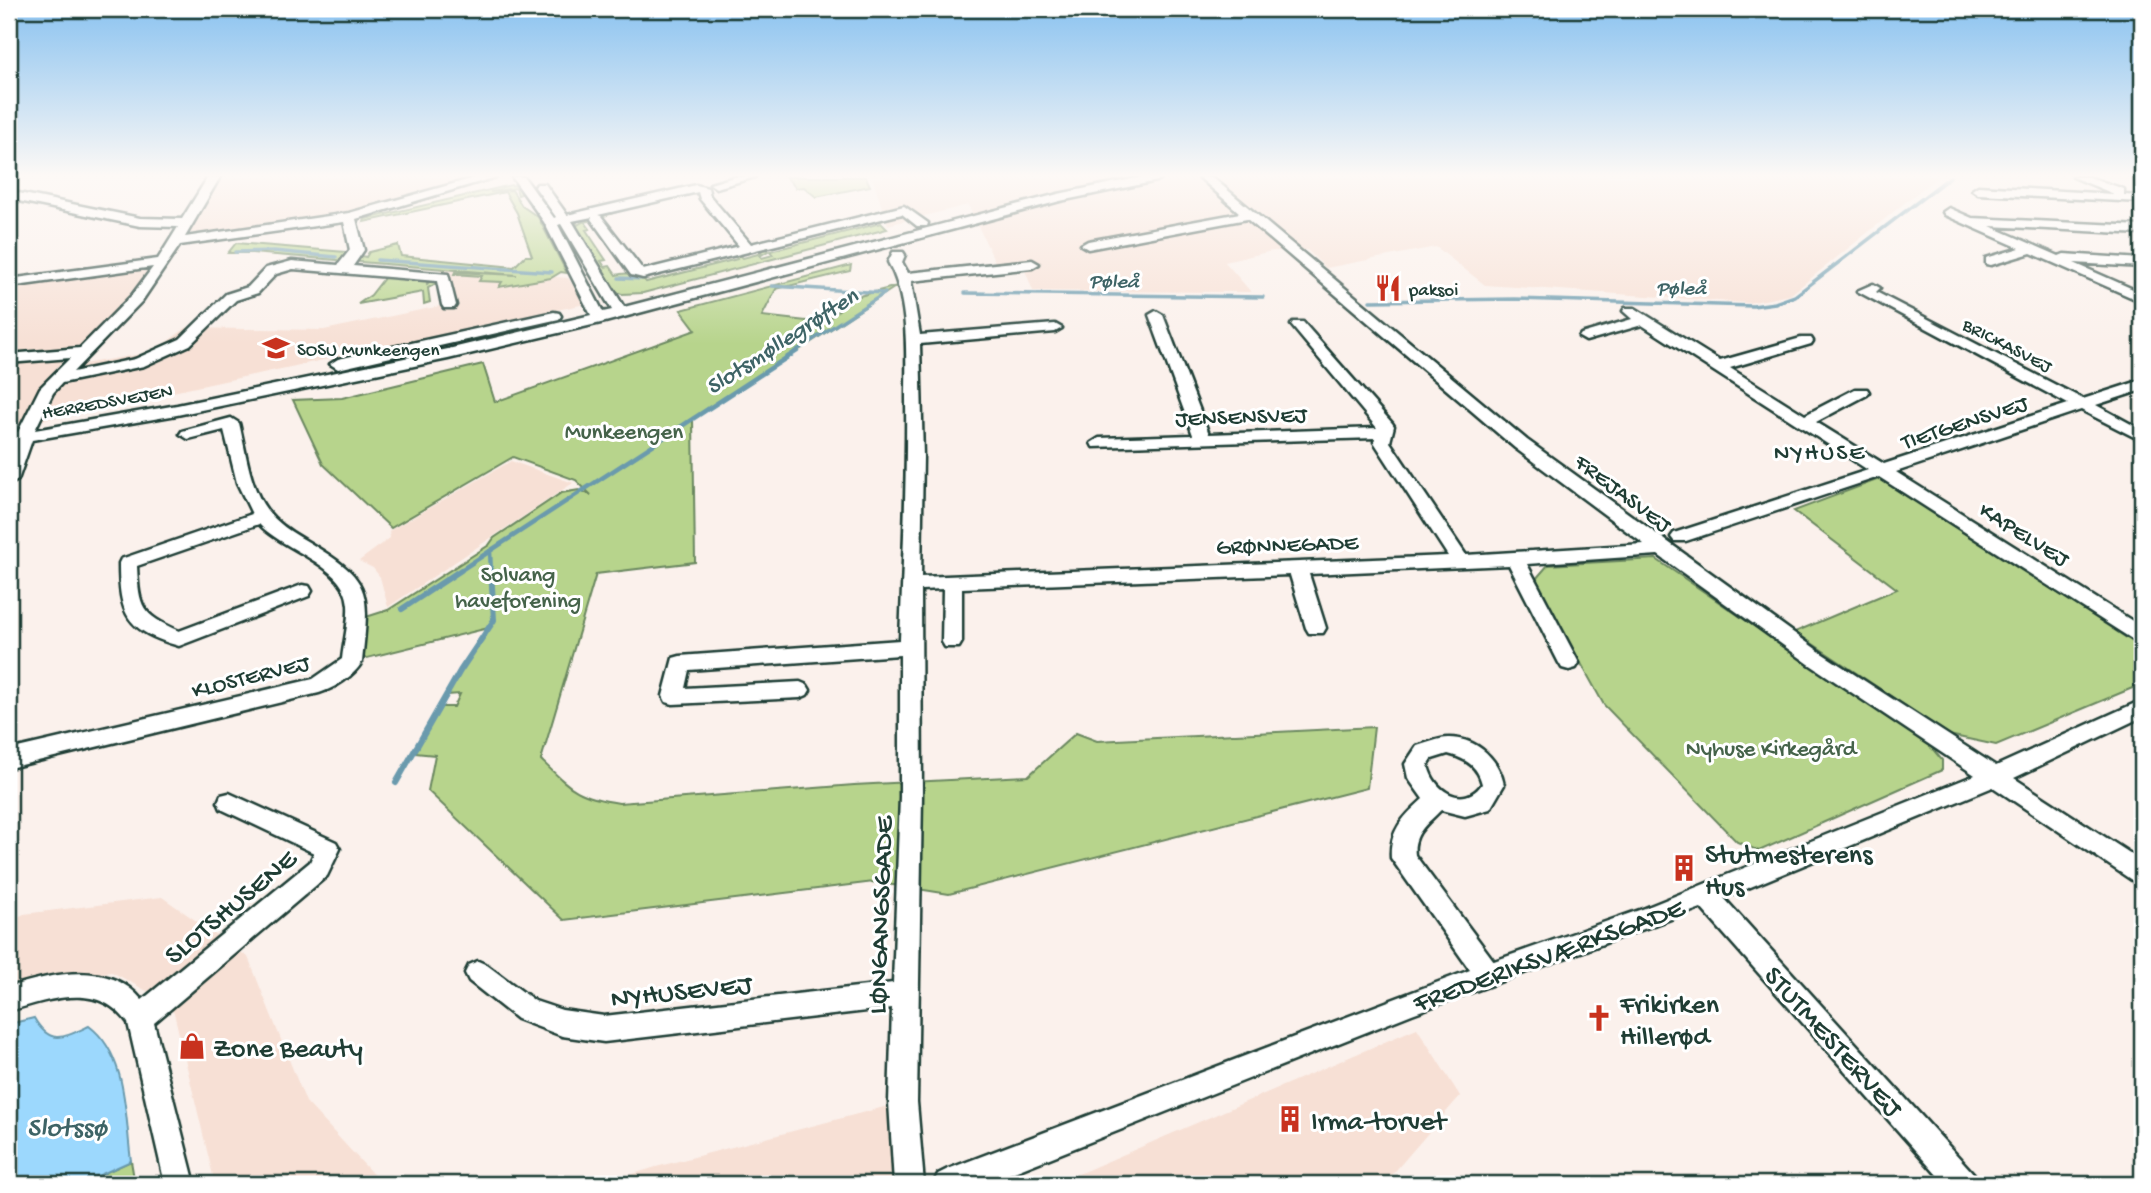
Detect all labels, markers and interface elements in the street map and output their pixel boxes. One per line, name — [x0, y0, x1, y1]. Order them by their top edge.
water label: Pøleå — [1089, 271, 1140, 296]
restaurant icon: paksoi — [1373, 273, 1403, 303]
water label: Pøleå — [1656, 278, 1707, 303]
place label: paksoi — [1408, 280, 1458, 303]
water label: Slotsmøllegrøften — [701, 283, 865, 403]
street label: BRICKASVEJ — [1957, 314, 2056, 380]
school or university icon: SOSU Munkeengen — [261, 333, 291, 363]
place label: SOSU Munkeengen — [297, 340, 439, 363]
street label: HERREDSVEJEN — [40, 381, 175, 426]
street label: TIETGENSVEJ — [1897, 391, 2033, 458]
street label: JENSENSVEJ — [1175, 403, 1309, 434]
park label: Munkeengen — [565, 420, 683, 447]
district label: NYHUSE — [1774, 440, 1866, 469]
street label: FREJASVEJ — [1567, 449, 1677, 541]
street label: KAPELVEJ — [1973, 498, 2075, 575]
street label: GRØNNEGADE — [1216, 530, 1360, 562]
park label: Solvang haveforening — [455, 563, 581, 616]
street label: KLOSTERVEJ — [189, 650, 314, 706]
park label: Nyhuse Kirkegård — [1686, 737, 1858, 764]
street label: LØNGANGSGADE — [863, 814, 903, 1015]
place label: Stutmesterens Hus — [1705, 840, 1873, 905]
street label: SLOTSHUSENE — [159, 843, 306, 973]
building icon: Stutmesterens Hus — [1669, 853, 1699, 883]
street label: FREDERIKSVÆRKSGADE — [1409, 892, 1691, 1022]
street label: STUTMESTERVEJ — [1755, 961, 1909, 1126]
street label: NYHUSEVEJ — [609, 970, 755, 1017]
place label: Frikirken Hillerød — [1619, 990, 1720, 1055]
church icon: Frikirken Hillerød — [1584, 1003, 1614, 1033]
shop icon: Zone Beauty — [177, 1031, 207, 1061]
place label: Zone Beauty — [213, 1034, 363, 1067]
building icon: Irma-torvet — [1275, 1104, 1305, 1134]
place label: Irma-torvet — [1311, 1107, 1449, 1140]
water label: Slotssø — [27, 1113, 109, 1146]

